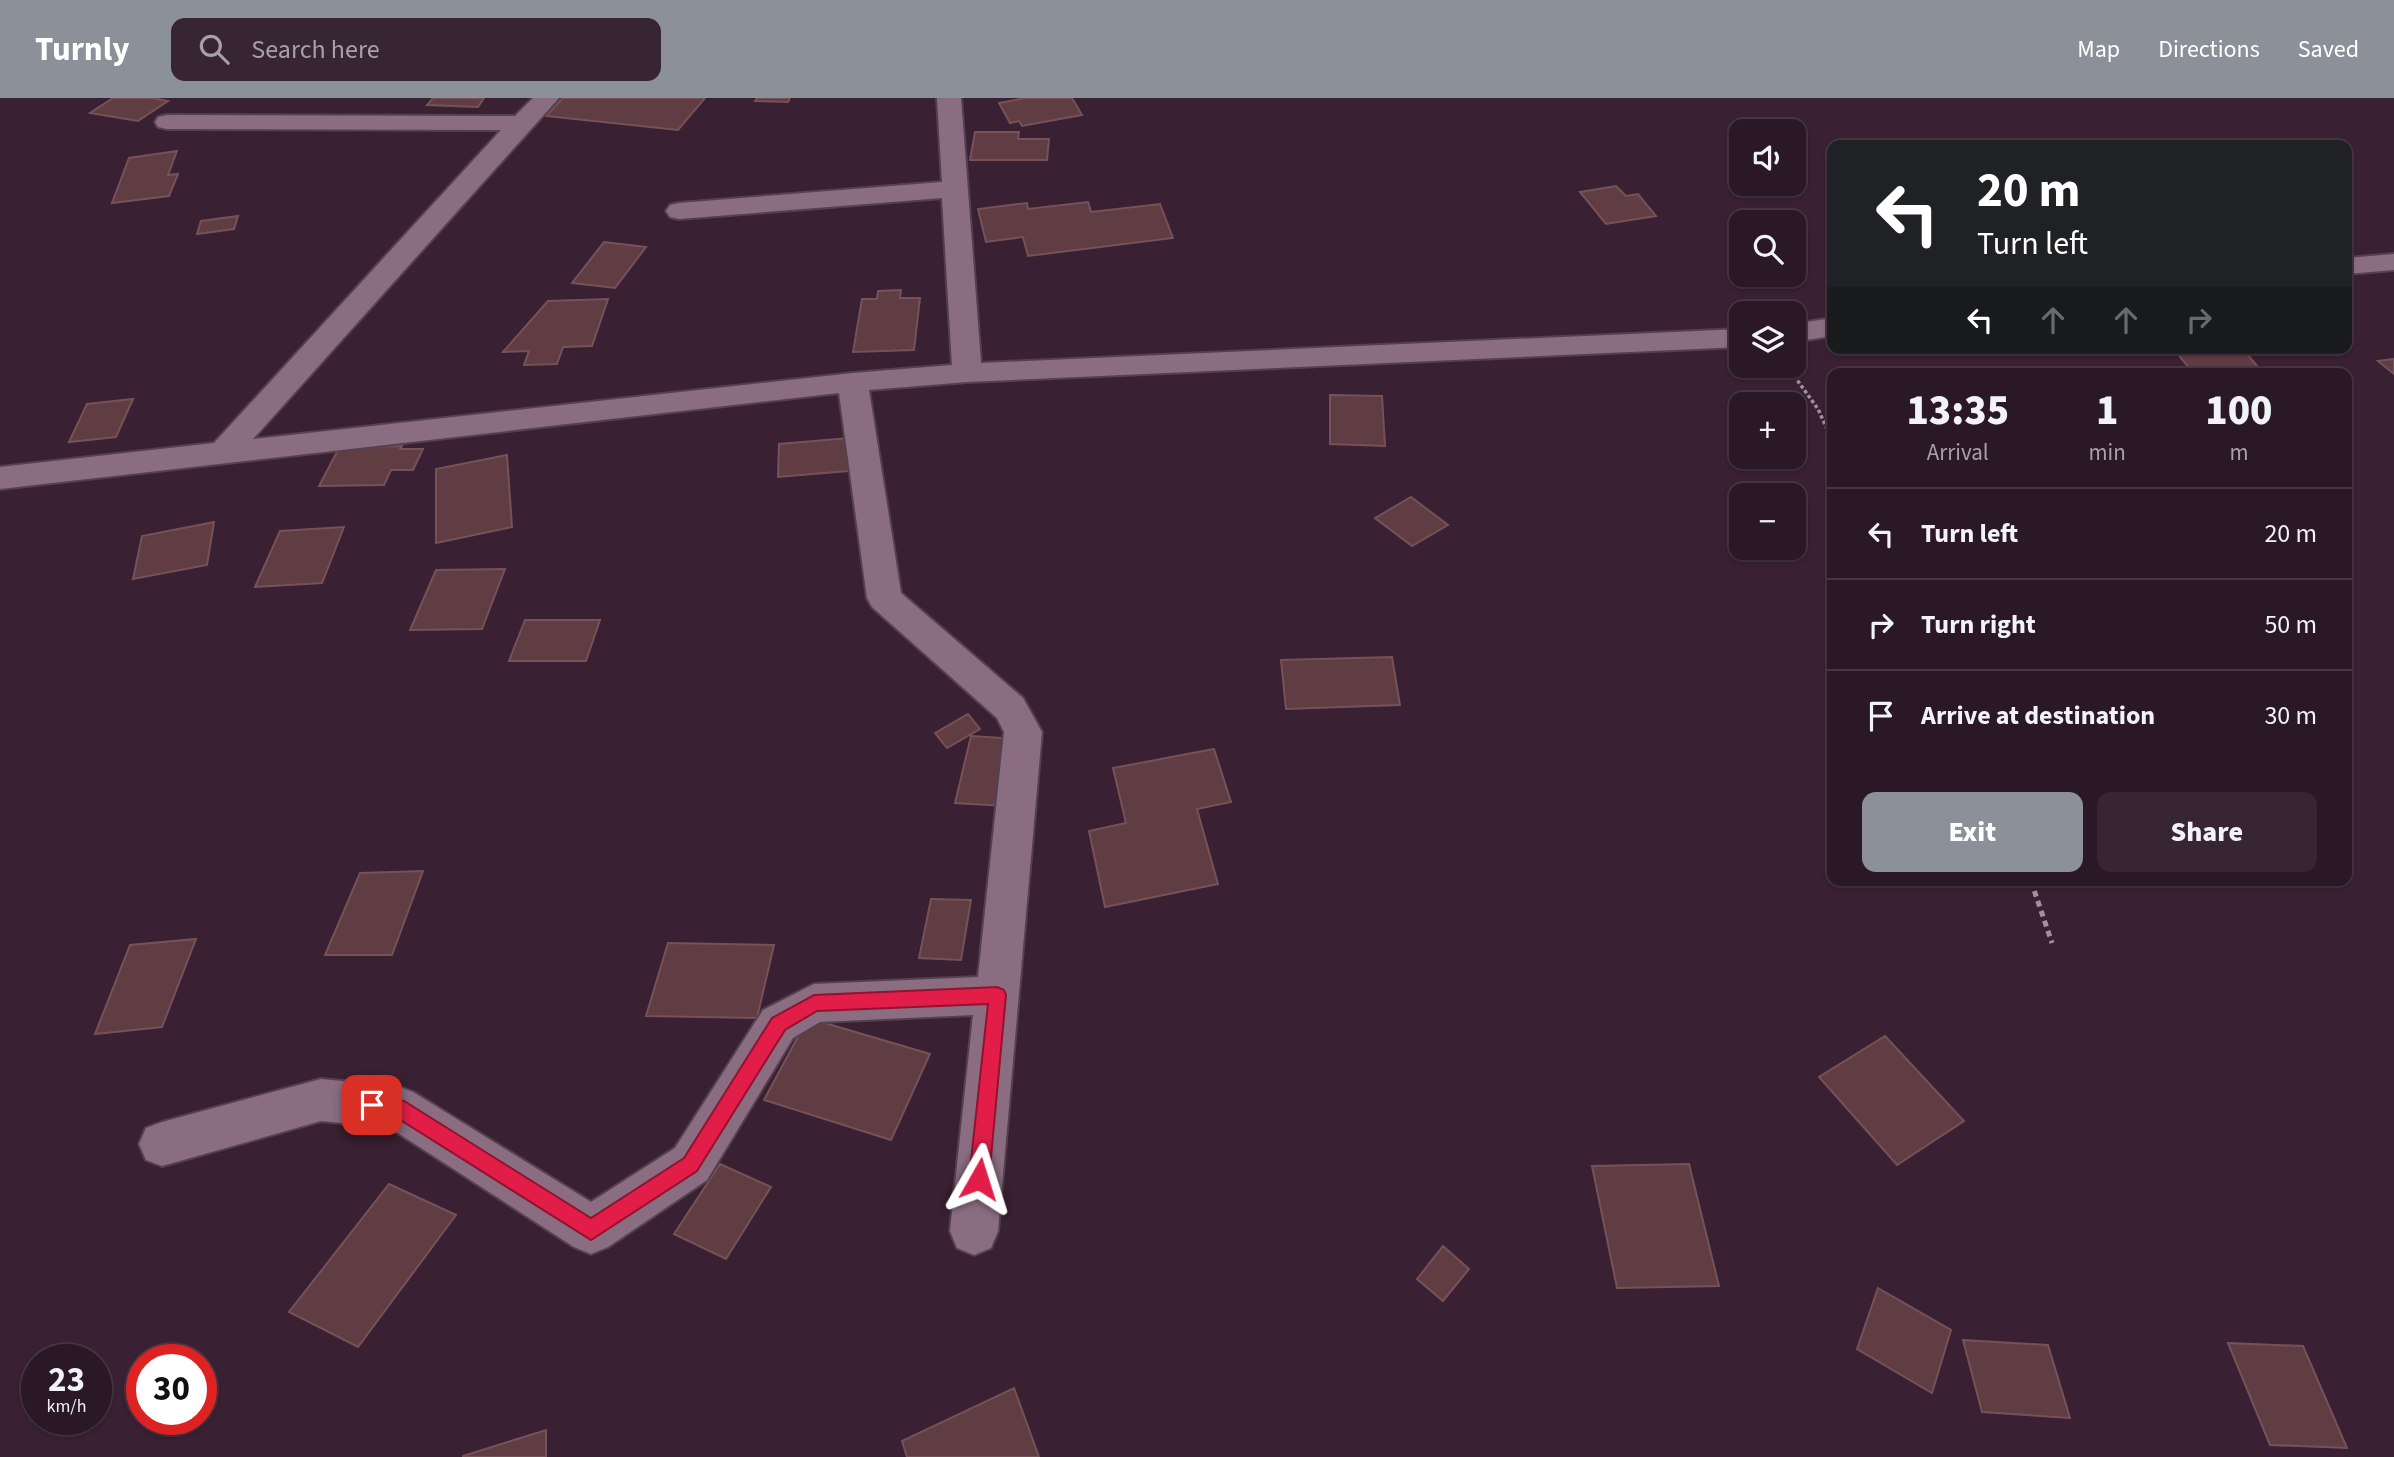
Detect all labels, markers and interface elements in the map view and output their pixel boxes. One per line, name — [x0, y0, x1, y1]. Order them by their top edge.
search box — [171, 18, 661, 81]
text: Turnly — [35, 26, 129, 73]
icon: search — [195, 30, 233, 68]
text: Search here — [251, 31, 380, 68]
text: Map — [2077, 32, 2120, 67]
text: Directions — [2158, 32, 2260, 67]
text: Saved — [2298, 32, 2359, 67]
map controls — [1729, 119, 1806, 560]
button: sound — [1729, 119, 1806, 196]
text: 20 m — [1977, 156, 2081, 226]
icon: left — [1862, 168, 1953, 259]
button: search — [1729, 210, 1806, 287]
text: Turn left — [1977, 221, 2088, 267]
button: layers — [1729, 301, 1806, 378]
icon: left — [1961, 301, 1999, 339]
icon: ahead — [2034, 301, 2072, 339]
icon: ahead — [2107, 301, 2145, 339]
icon: right — [2180, 301, 2218, 339]
text: 13:35 — [1906, 381, 2009, 441]
text: 1 — [2096, 381, 2118, 441]
text: 100 — [2205, 381, 2273, 441]
button: + — [1729, 392, 1806, 469]
text: Arrival — [1927, 436, 1989, 469]
text: min — [2089, 436, 2126, 469]
text: m — [2229, 436, 2248, 469]
button: − — [1729, 483, 1806, 560]
icon: left — [1862, 515, 1900, 553]
text: Turn left — [1921, 515, 2018, 552]
text: 20 m — [2264, 515, 2317, 552]
icon: right — [1862, 606, 1900, 644]
text: Turn right — [1921, 606, 2036, 643]
text: 50 m — [2264, 606, 2317, 643]
icon: arrive — [1862, 697, 1900, 735]
text: Arrive at destination — [1921, 697, 2155, 734]
text: 30 m — [2264, 697, 2317, 734]
button: Exit — [1862, 792, 2083, 872]
button: Share — [2097, 792, 2317, 872]
pin — [342, 1075, 402, 1135]
icon: arrive — [353, 1086, 391, 1124]
position arrow — [942, 1142, 1016, 1216]
speed limit sign: 30 — [126, 1344, 217, 1435]
text: 23 — [48, 1355, 85, 1405]
text: km/h — [47, 1394, 86, 1419]

